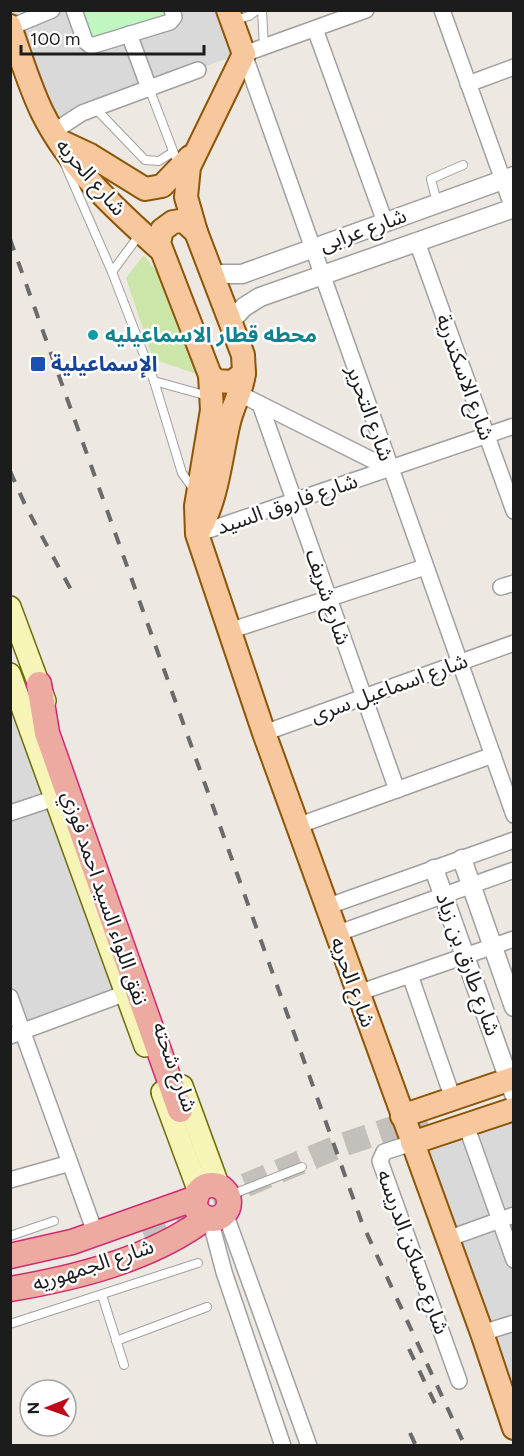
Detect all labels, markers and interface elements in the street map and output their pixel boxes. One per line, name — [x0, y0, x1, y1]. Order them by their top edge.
scale bar — [21, 18, 204, 56]
text: 100 m — [30, 28, 80, 50]
street label: شارع الحريه — [49, 133, 132, 222]
street label: شارع عرابى — [316, 202, 411, 260]
street label: شارع الاسكندرية — [428, 310, 500, 444]
place label: محطه قطار الاسماعيليه — [105, 322, 317, 347]
marker: محطه قطار الاسماعيليه — [86, 328, 100, 342]
place label: الإسماعيلية — [51, 351, 158, 378]
marker: الإسماعيلية — [29, 355, 47, 373]
street label: شارع التحرير — [338, 361, 399, 465]
street label: شارع فاروق السيد — [213, 468, 362, 542]
street label: شارع شريف — [298, 546, 357, 649]
street label: شارع اسماعيل سرى — [307, 647, 472, 730]
street label: نفق اللواء السيد احمد فوزي — [53, 787, 154, 1010]
street label: شارع طارق بن زياد — [428, 889, 506, 1040]
street label: شارع الحريه — [323, 933, 381, 1031]
street label: شارع شحته — [145, 1018, 203, 1116]
street label: شارع مساكن الدريسه — [369, 1166, 455, 1339]
street label: شارع الجمهوريه — [29, 1233, 158, 1299]
north arrow — [18, 1378, 78, 1438]
text: N — [24, 1402, 43, 1415]

